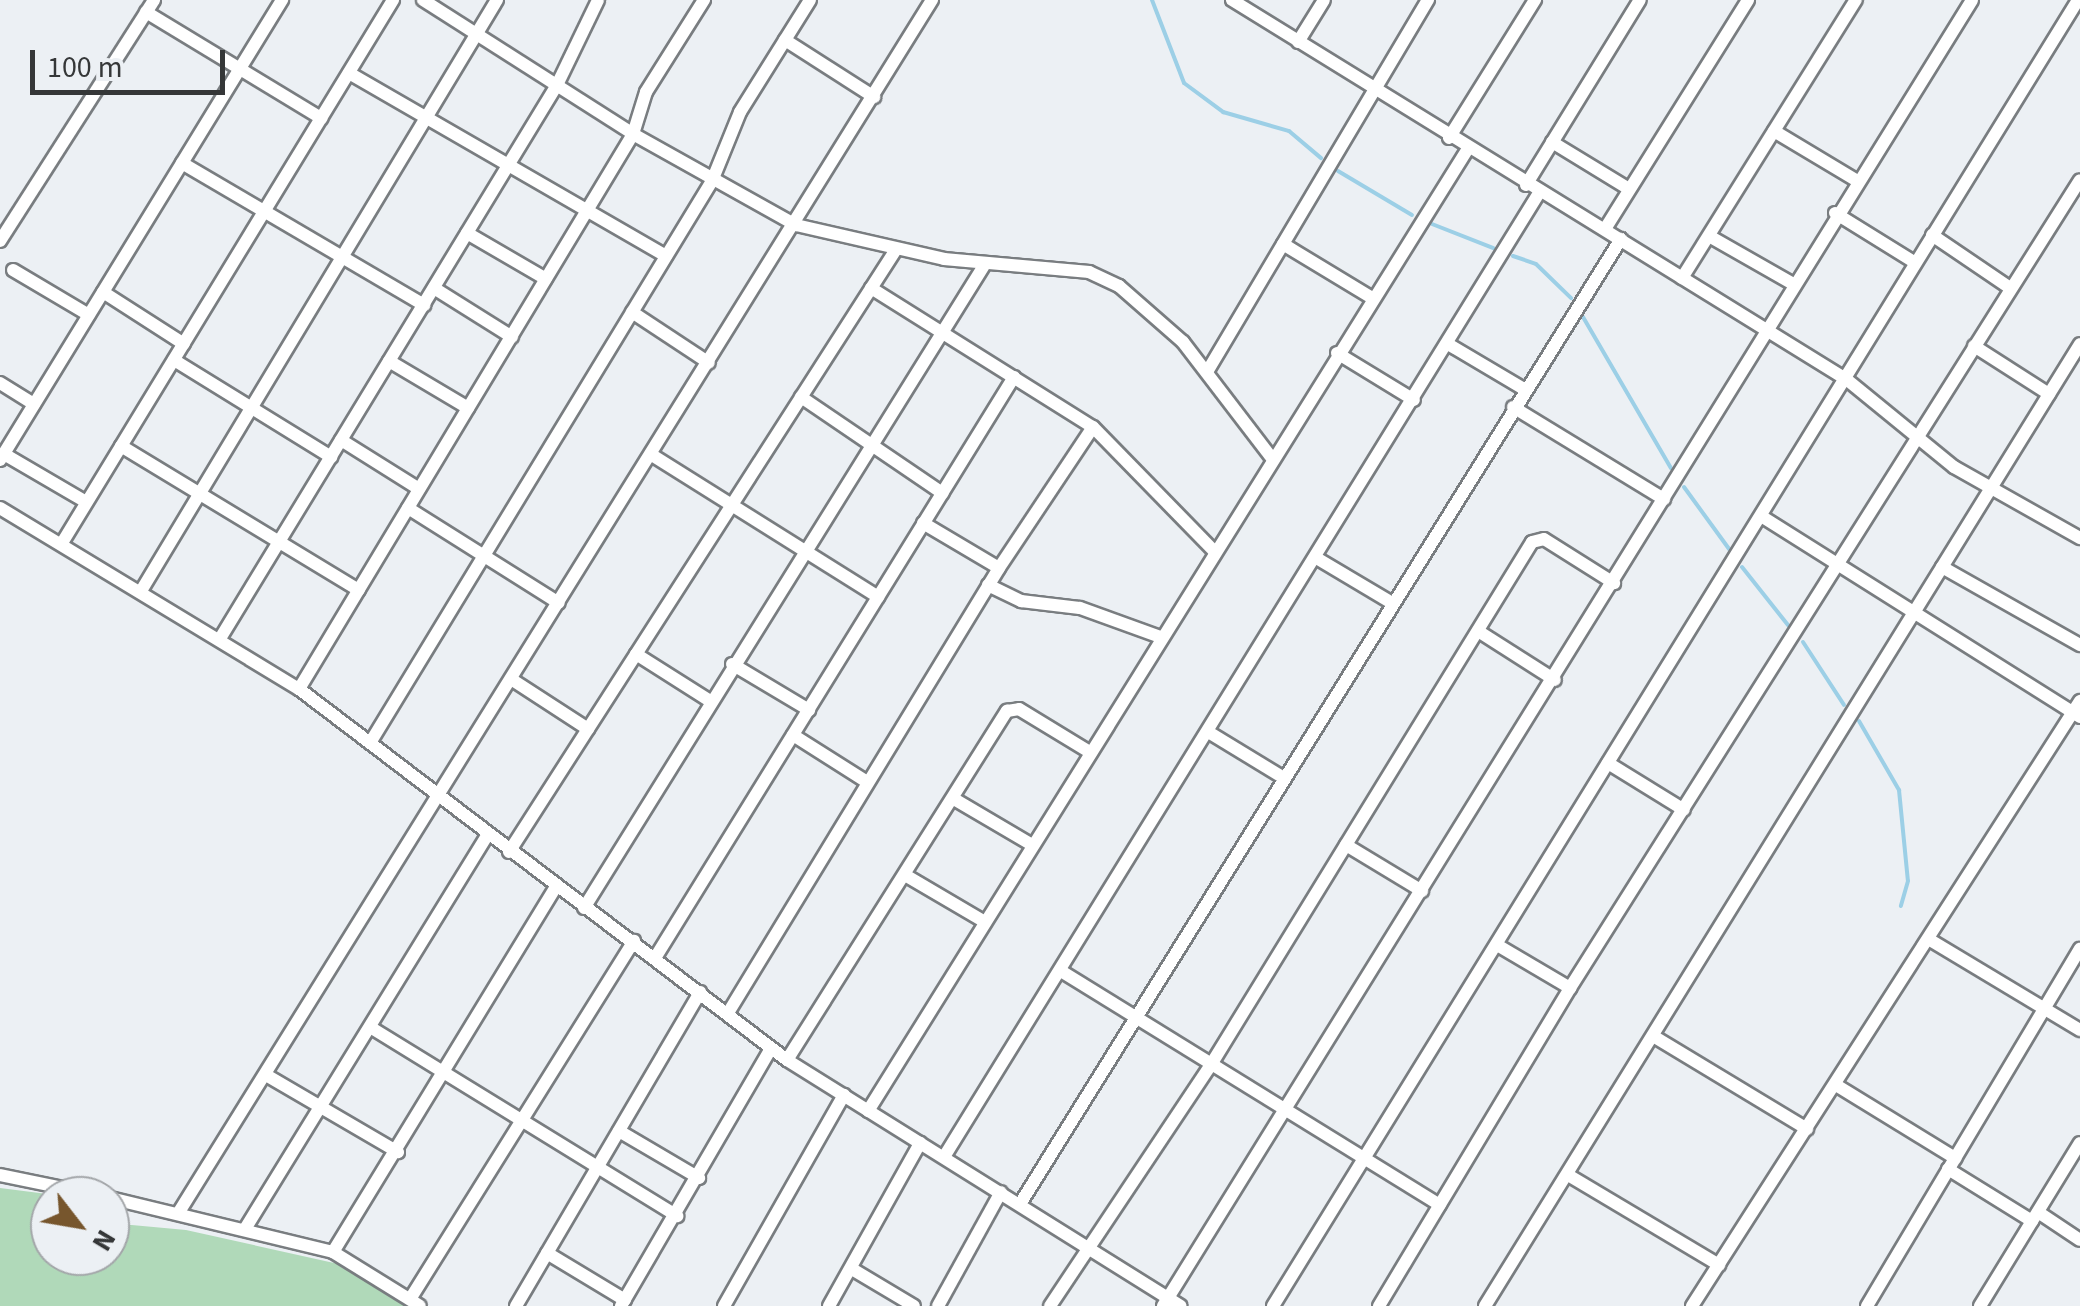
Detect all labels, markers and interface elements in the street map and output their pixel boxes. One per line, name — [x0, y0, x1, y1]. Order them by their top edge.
scale bar — [35, 30, 230, 92]
text: 100 m — [47, 46, 123, 89]
north arrow — [30, 1176, 130, 1276]
text: N — [82, 1222, 126, 1259]

